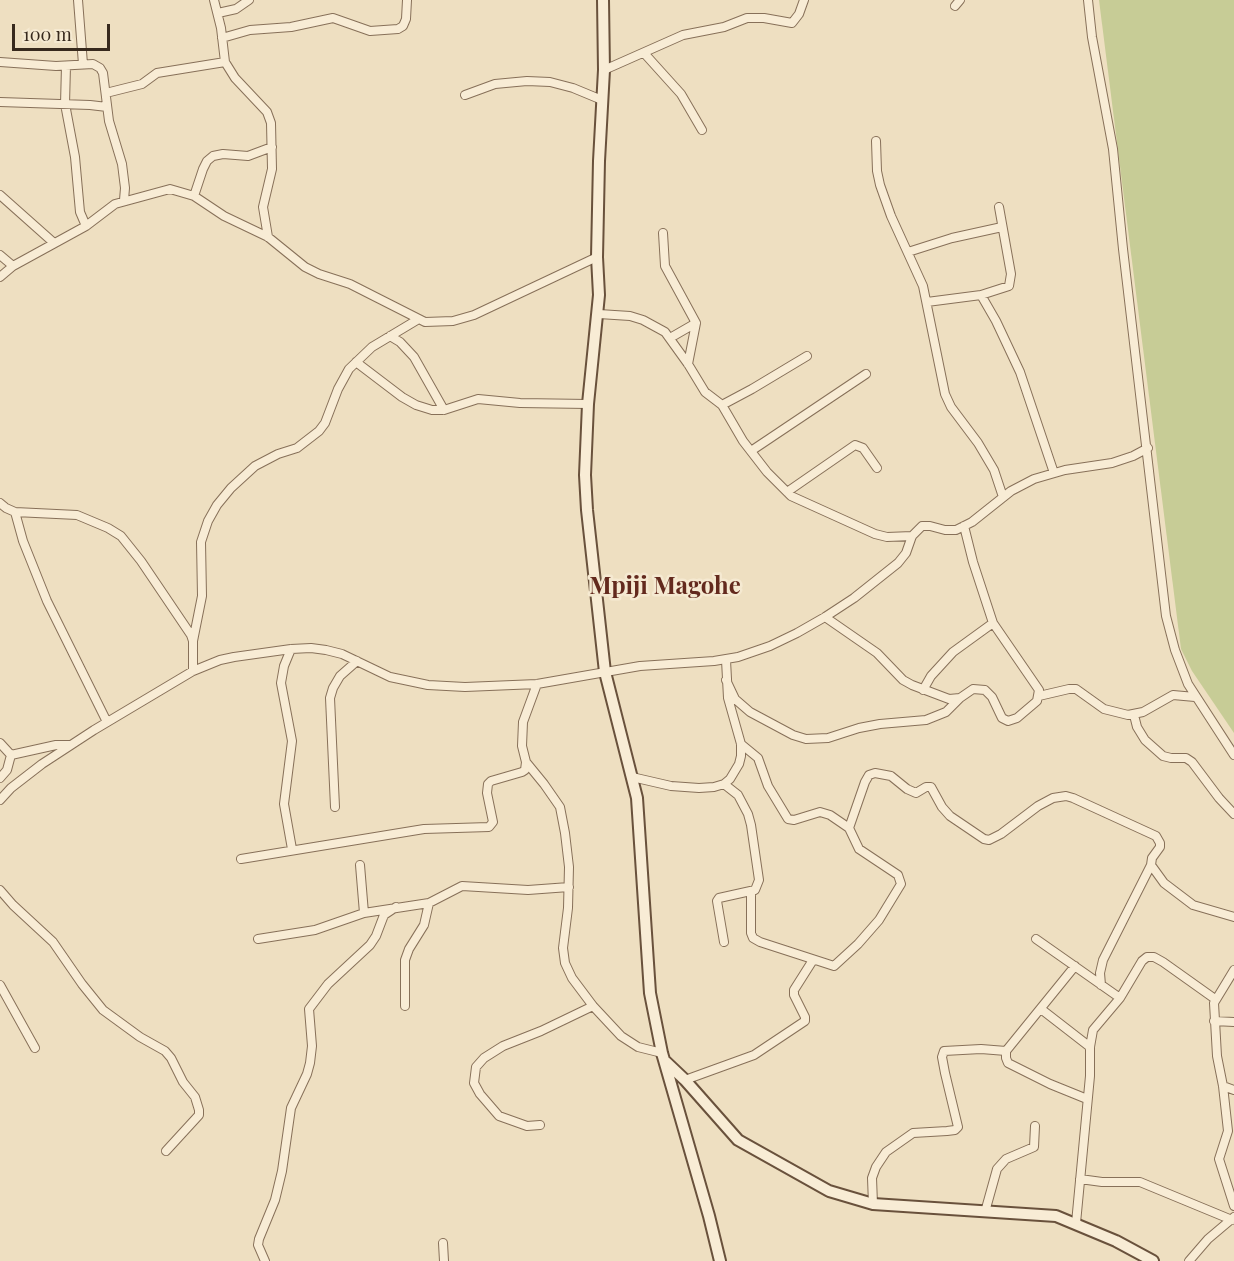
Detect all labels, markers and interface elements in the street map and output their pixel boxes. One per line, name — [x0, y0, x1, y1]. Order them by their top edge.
scale bar — [15, 12, 112, 50]
text: 100 m — [23, 22, 72, 46]
district label: Mpiji Magohe — [589, 573, 741, 601]

